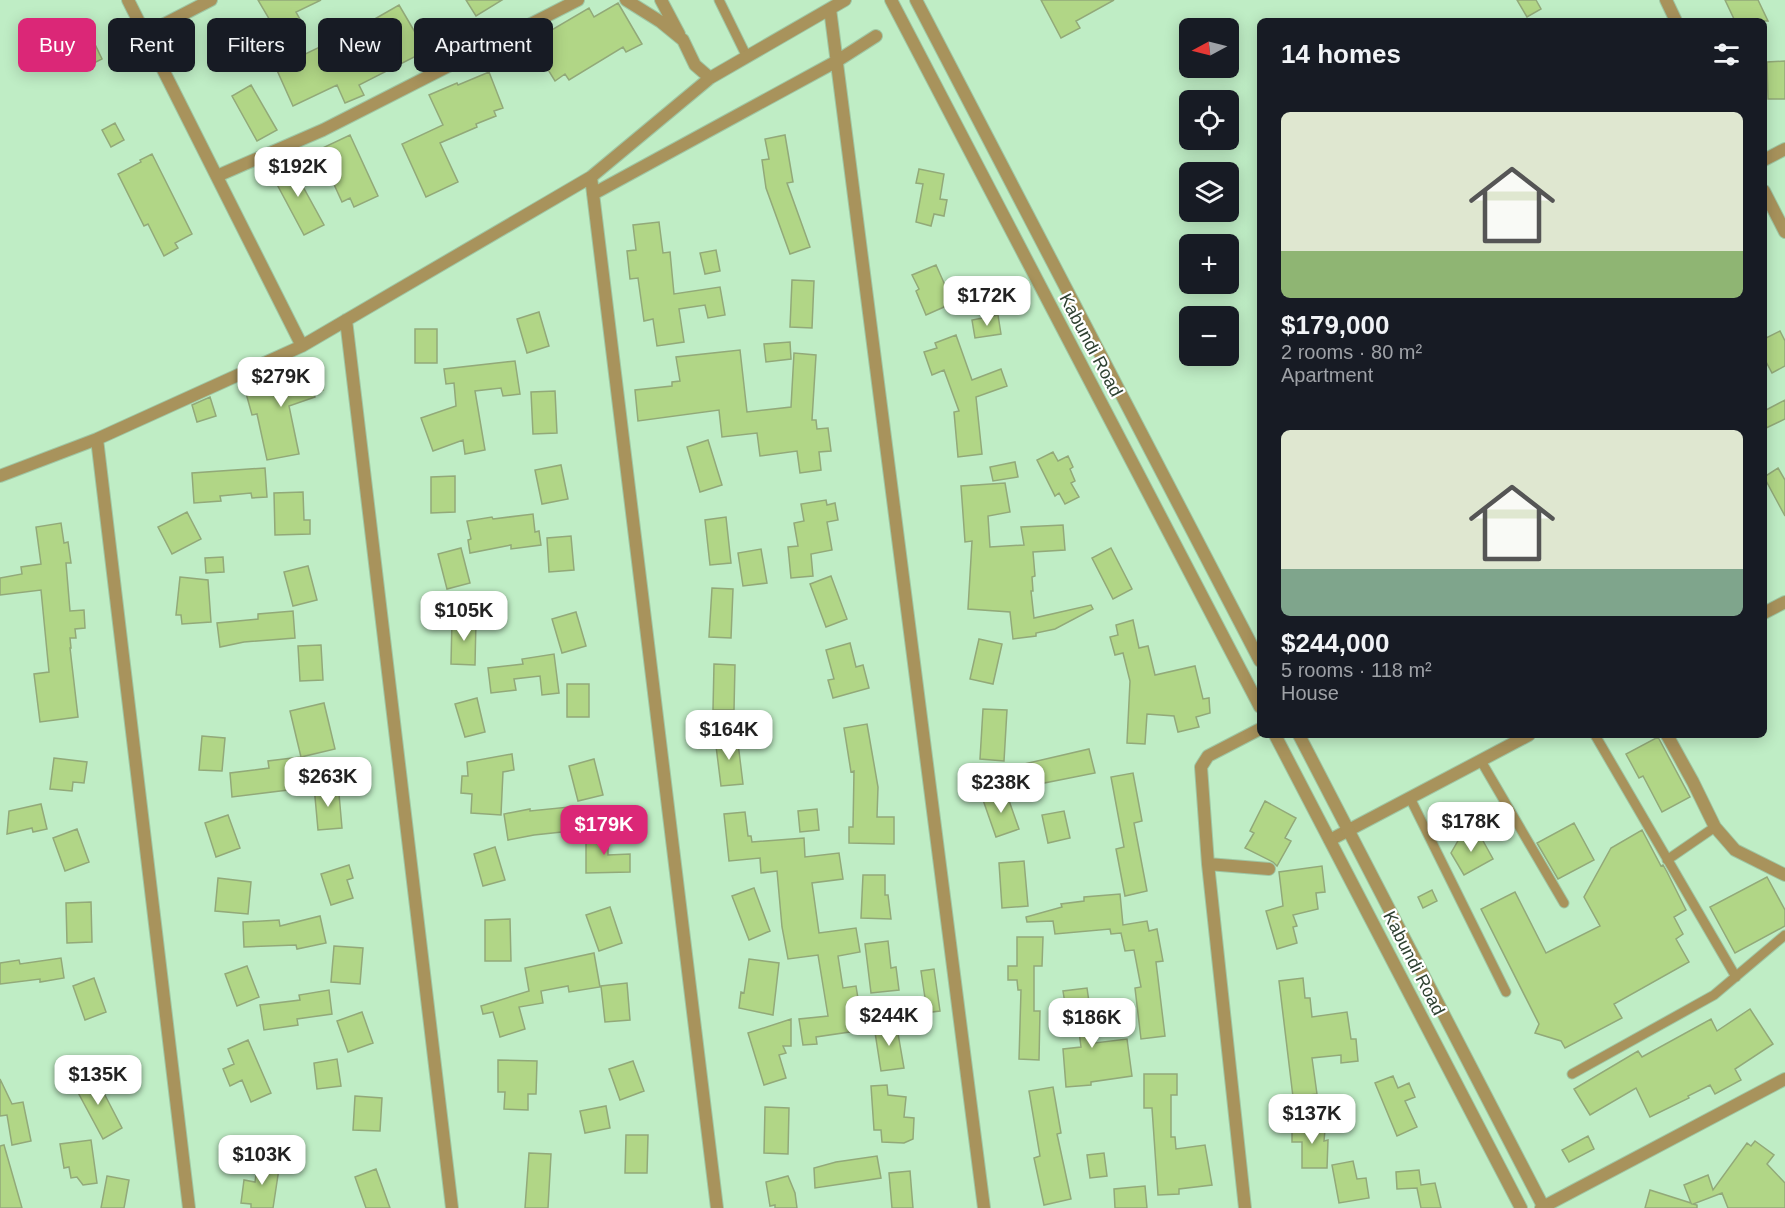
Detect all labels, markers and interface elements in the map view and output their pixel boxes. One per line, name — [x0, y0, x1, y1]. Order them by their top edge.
chip: Buy — [18, 18, 96, 72]
chip: Rent — [108, 18, 195, 72]
chip: Filters — [207, 18, 306, 72]
chip: New — [318, 18, 402, 72]
chip: Apartment — [414, 18, 553, 72]
north arrow — [1179, 18, 1239, 78]
map controls — [1179, 18, 1239, 366]
icon: filters — [1710, 38, 1743, 71]
text: 14 homes — [1281, 39, 1401, 69]
button: locate — [1179, 90, 1239, 150]
pin: $192K — [256, 147, 340, 198]
icon: home — [1458, 151, 1566, 259]
text: $192K — [269, 155, 327, 177]
button: layers — [1179, 162, 1239, 222]
button: + — [1179, 234, 1239, 294]
pin: $172K — [945, 276, 1029, 327]
text: $172K — [958, 284, 1016, 306]
street label: Kabundi Road — [1055, 290, 1127, 400]
button: − — [1179, 306, 1239, 366]
text: $179,000 — [1281, 310, 1389, 340]
text: 2 rooms · 80 m² — [1281, 341, 1422, 363]
pin: $279K — [239, 357, 323, 408]
text: Apartment — [1281, 364, 1373, 386]
text: $279K — [252, 365, 310, 387]
icon: home — [1458, 469, 1566, 577]
pin: $105K — [422, 591, 506, 642]
text: $105K — [435, 599, 493, 621]
text: $244,000 — [1281, 628, 1389, 658]
text: 5 rooms · 118 m² — [1281, 659, 1432, 681]
text: House — [1281, 682, 1339, 704]
pin: $164K — [687, 710, 771, 761]
text: $164K — [700, 718, 758, 740]
pin: $263K — [286, 757, 370, 808]
pin: $238K — [959, 763, 1043, 814]
text: $263K — [299, 765, 357, 787]
text: $238K — [972, 771, 1030, 793]
pin: $178K — [1429, 802, 1513, 853]
pin: $179K — [562, 805, 646, 856]
text: $178K — [1442, 810, 1500, 832]
text: $179K — [575, 813, 633, 835]
street label: Kabundi Road — [1379, 908, 1449, 1018]
pin: $244K — [847, 996, 931, 1047]
pin: $186K — [1050, 998, 1134, 1049]
text: $244K — [860, 1004, 918, 1026]
text: $186K — [1063, 1006, 1121, 1028]
pin: $135K — [56, 1055, 140, 1106]
text: $135K — [69, 1063, 127, 1085]
pin: $137K — [1270, 1094, 1354, 1145]
text: $137K — [1283, 1102, 1341, 1124]
pin: $103K — [220, 1135, 304, 1186]
text: $103K — [233, 1143, 291, 1165]

